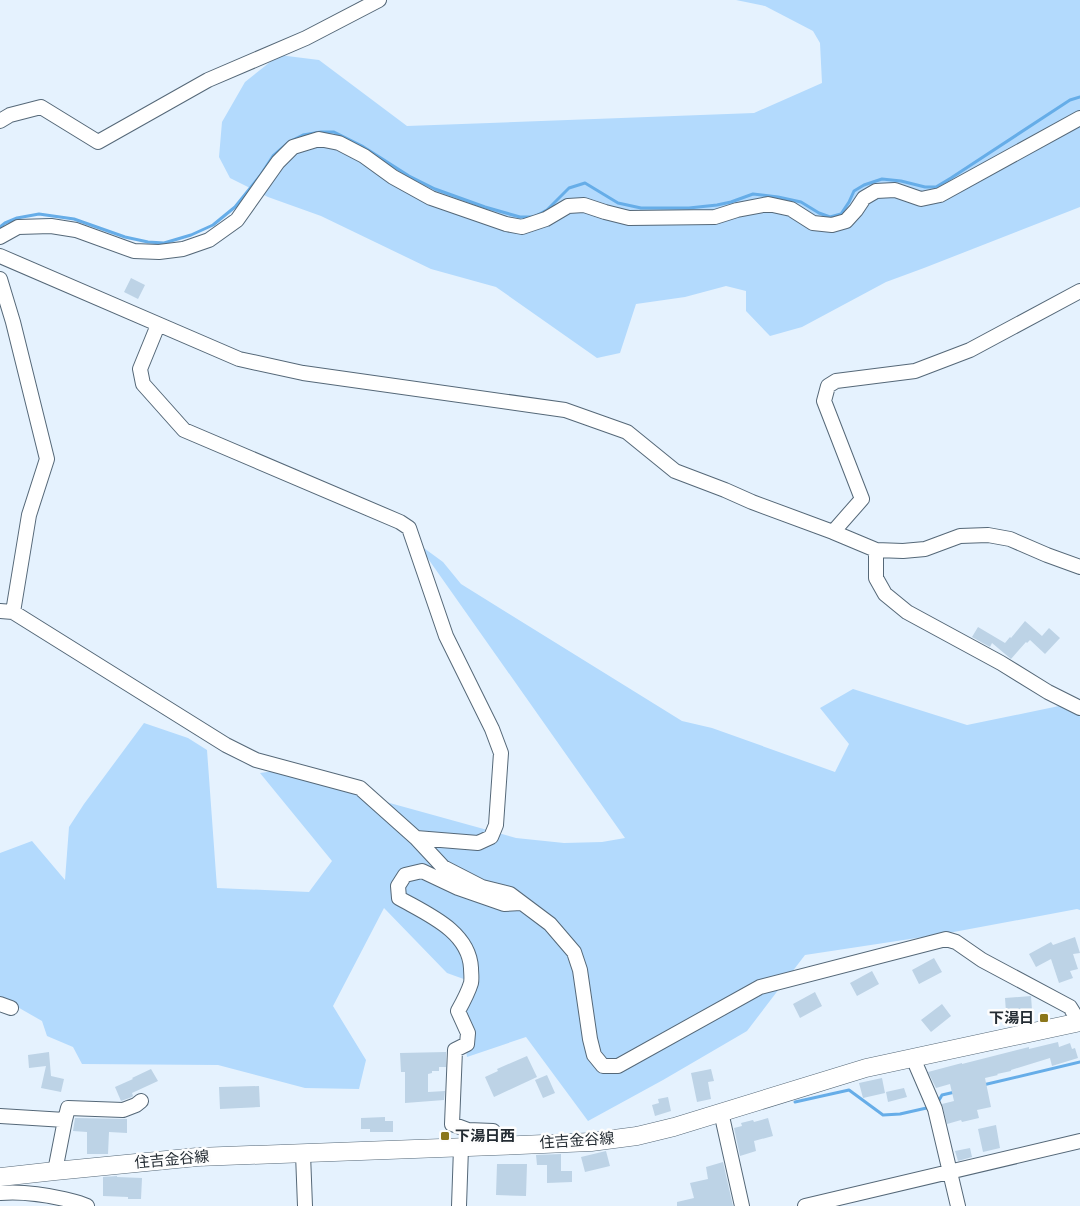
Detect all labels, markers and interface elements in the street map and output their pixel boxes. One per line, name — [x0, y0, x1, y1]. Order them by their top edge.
place label: 下湯日 — [989, 1008, 1034, 1029]
marker: 下湯日 — [1038, 1012, 1050, 1024]
place label: 下湯日西 — [455, 1126, 515, 1147]
street label: 住吉金谷線 — [539, 1128, 615, 1154]
marker: 下湯日西 — [439, 1130, 451, 1142]
street label: 住吉金谷線 — [134, 1146, 210, 1174]

